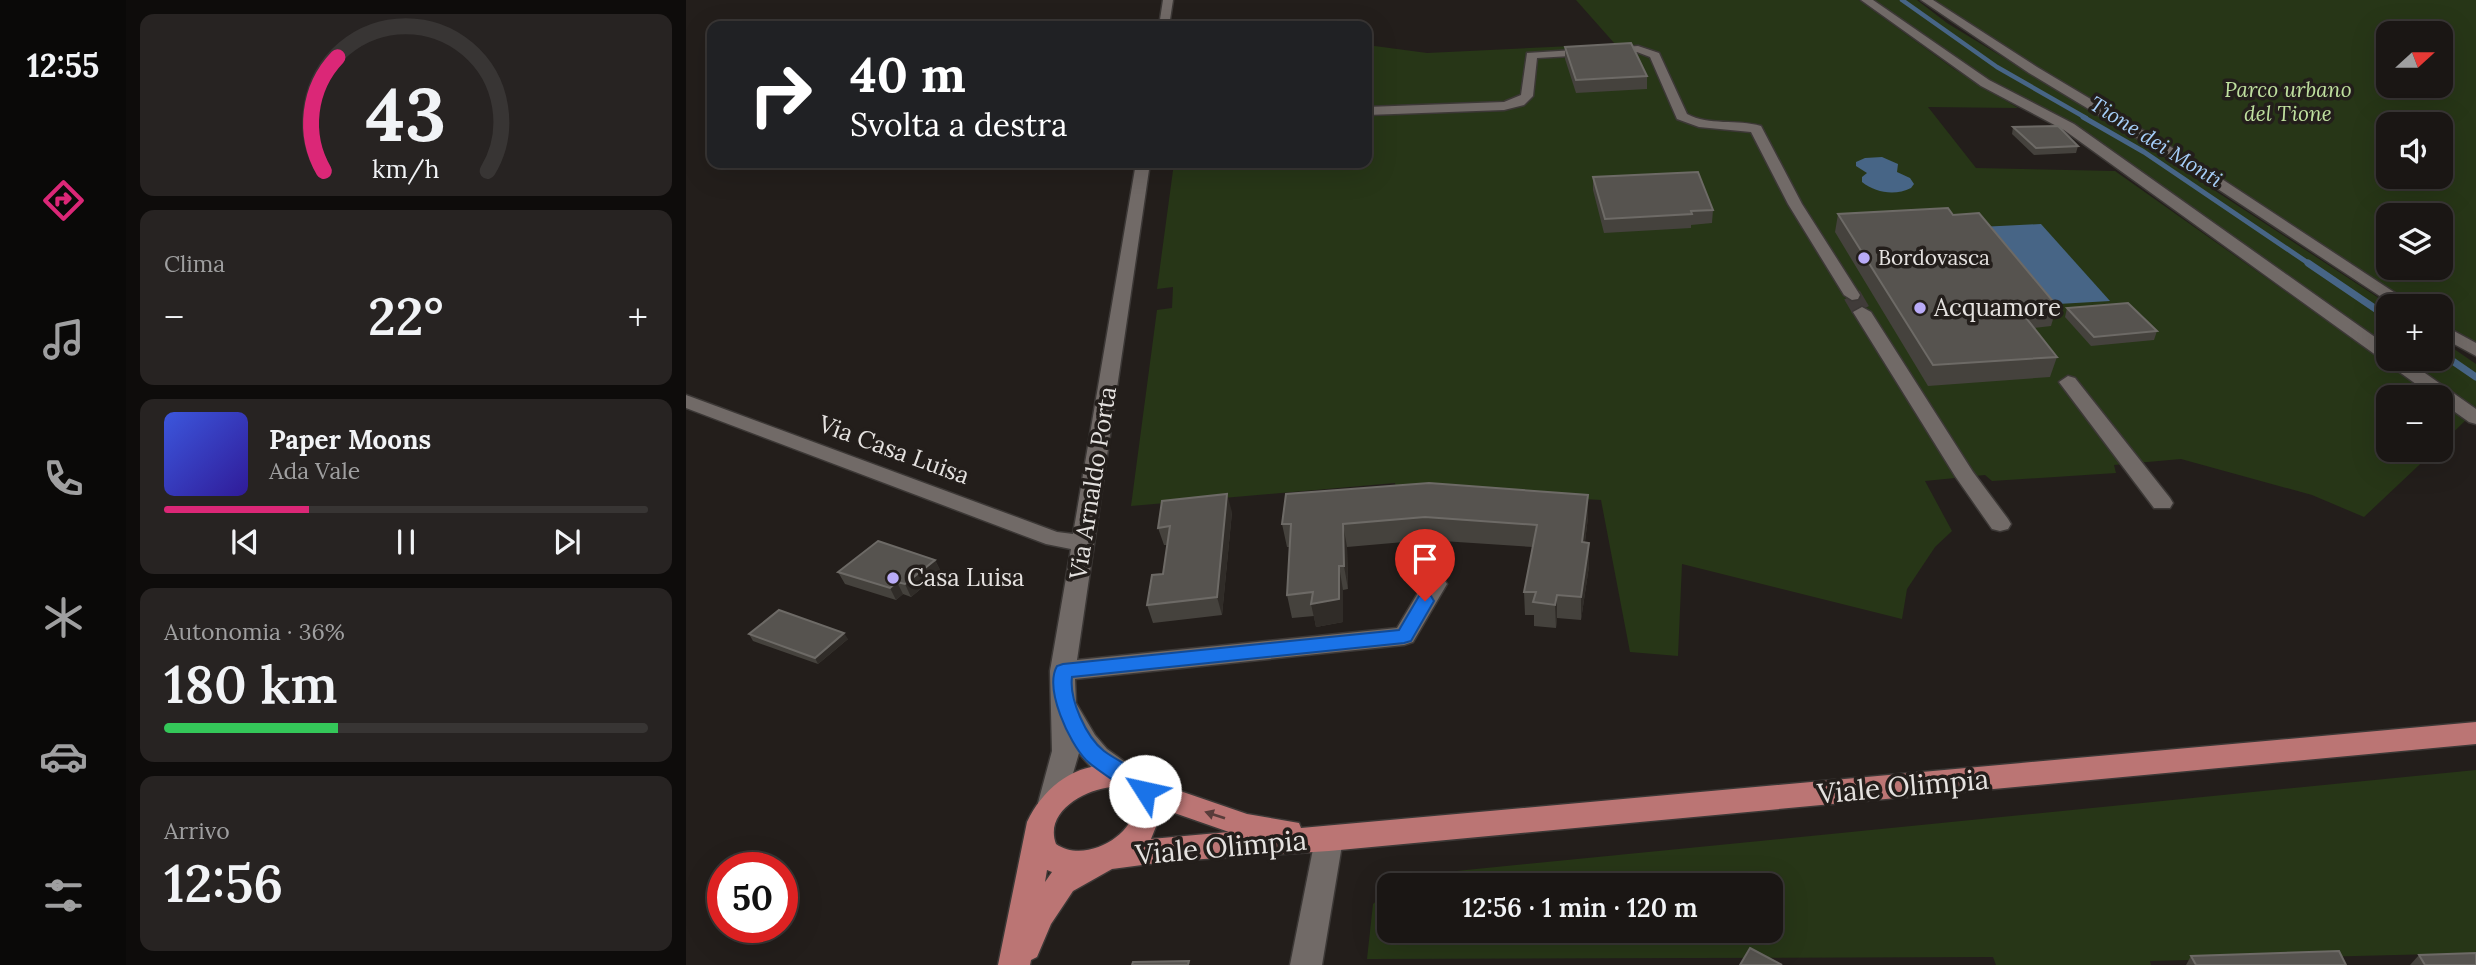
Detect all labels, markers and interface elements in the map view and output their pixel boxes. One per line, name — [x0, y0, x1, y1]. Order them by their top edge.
north arrow — [2376, 21, 2454, 98]
map controls — [2376, 21, 2453, 462]
text: 40 m — [850, 43, 966, 105]
text: 12:55 — [27, 45, 99, 86]
icon: right — [735, 49, 826, 140]
text: 43 — [366, 68, 446, 161]
park label: Parco urbano del Tione — [2224, 76, 2352, 127]
water label: Tione dei Monti — [2085, 90, 2228, 193]
text: Svolta a destra — [850, 104, 1067, 145]
button: sound — [2376, 112, 2453, 189]
text: km/h — [372, 153, 440, 185]
icon: directions — [39, 176, 88, 225]
button: layers — [2376, 203, 2453, 280]
place label: Bordovasca — [1878, 244, 1990, 271]
text: Clima — [164, 249, 225, 278]
marker: Bordovasca — [1856, 250, 1872, 266]
text: 22° — [368, 283, 444, 349]
place label: Acquamore — [1933, 292, 2061, 323]
text: − — [164, 293, 184, 341]
text: + — [628, 293, 648, 341]
button: + — [2376, 294, 2453, 371]
marker: Acquamore — [1912, 300, 1928, 316]
icon: music — [39, 315, 88, 364]
street label: Via Arnaldo Porta — [1062, 384, 1123, 583]
button: − — [2376, 385, 2453, 462]
street label: Via Casa Luisa — [814, 408, 974, 491]
text: Paper Moons — [269, 423, 431, 456]
icon: phone — [39, 454, 88, 503]
text: Ada Vale — [269, 456, 360, 485]
icon: previous — [226, 523, 264, 561]
icon: pause — [387, 523, 425, 561]
icon: next — [548, 523, 586, 561]
pin — [1395, 529, 1455, 601]
icon: arrive — [1406, 540, 1444, 578]
place label: Casa Luisa — [907, 562, 1024, 593]
marker: Casa Luisa — [885, 570, 901, 586]
icon: climate — [39, 593, 88, 642]
text: Autonomia · 36% — [164, 617, 345, 646]
text: 180 km — [164, 651, 338, 717]
icon: car — [39, 732, 88, 781]
position arrow — [1108, 754, 1182, 828]
street label: Viale Olimpia — [1815, 761, 1990, 812]
one-way arrow — [1204, 809, 1225, 820]
text: Arrivo — [164, 816, 230, 845]
street label: Viale Olimpia — [1133, 822, 1308, 873]
text: 12:56 — [164, 850, 283, 916]
speed limit sign: 50 — [707, 852, 798, 943]
icon: filters — [39, 871, 88, 920]
text: 12:56 · 1 min · 120 m — [1462, 891, 1698, 924]

